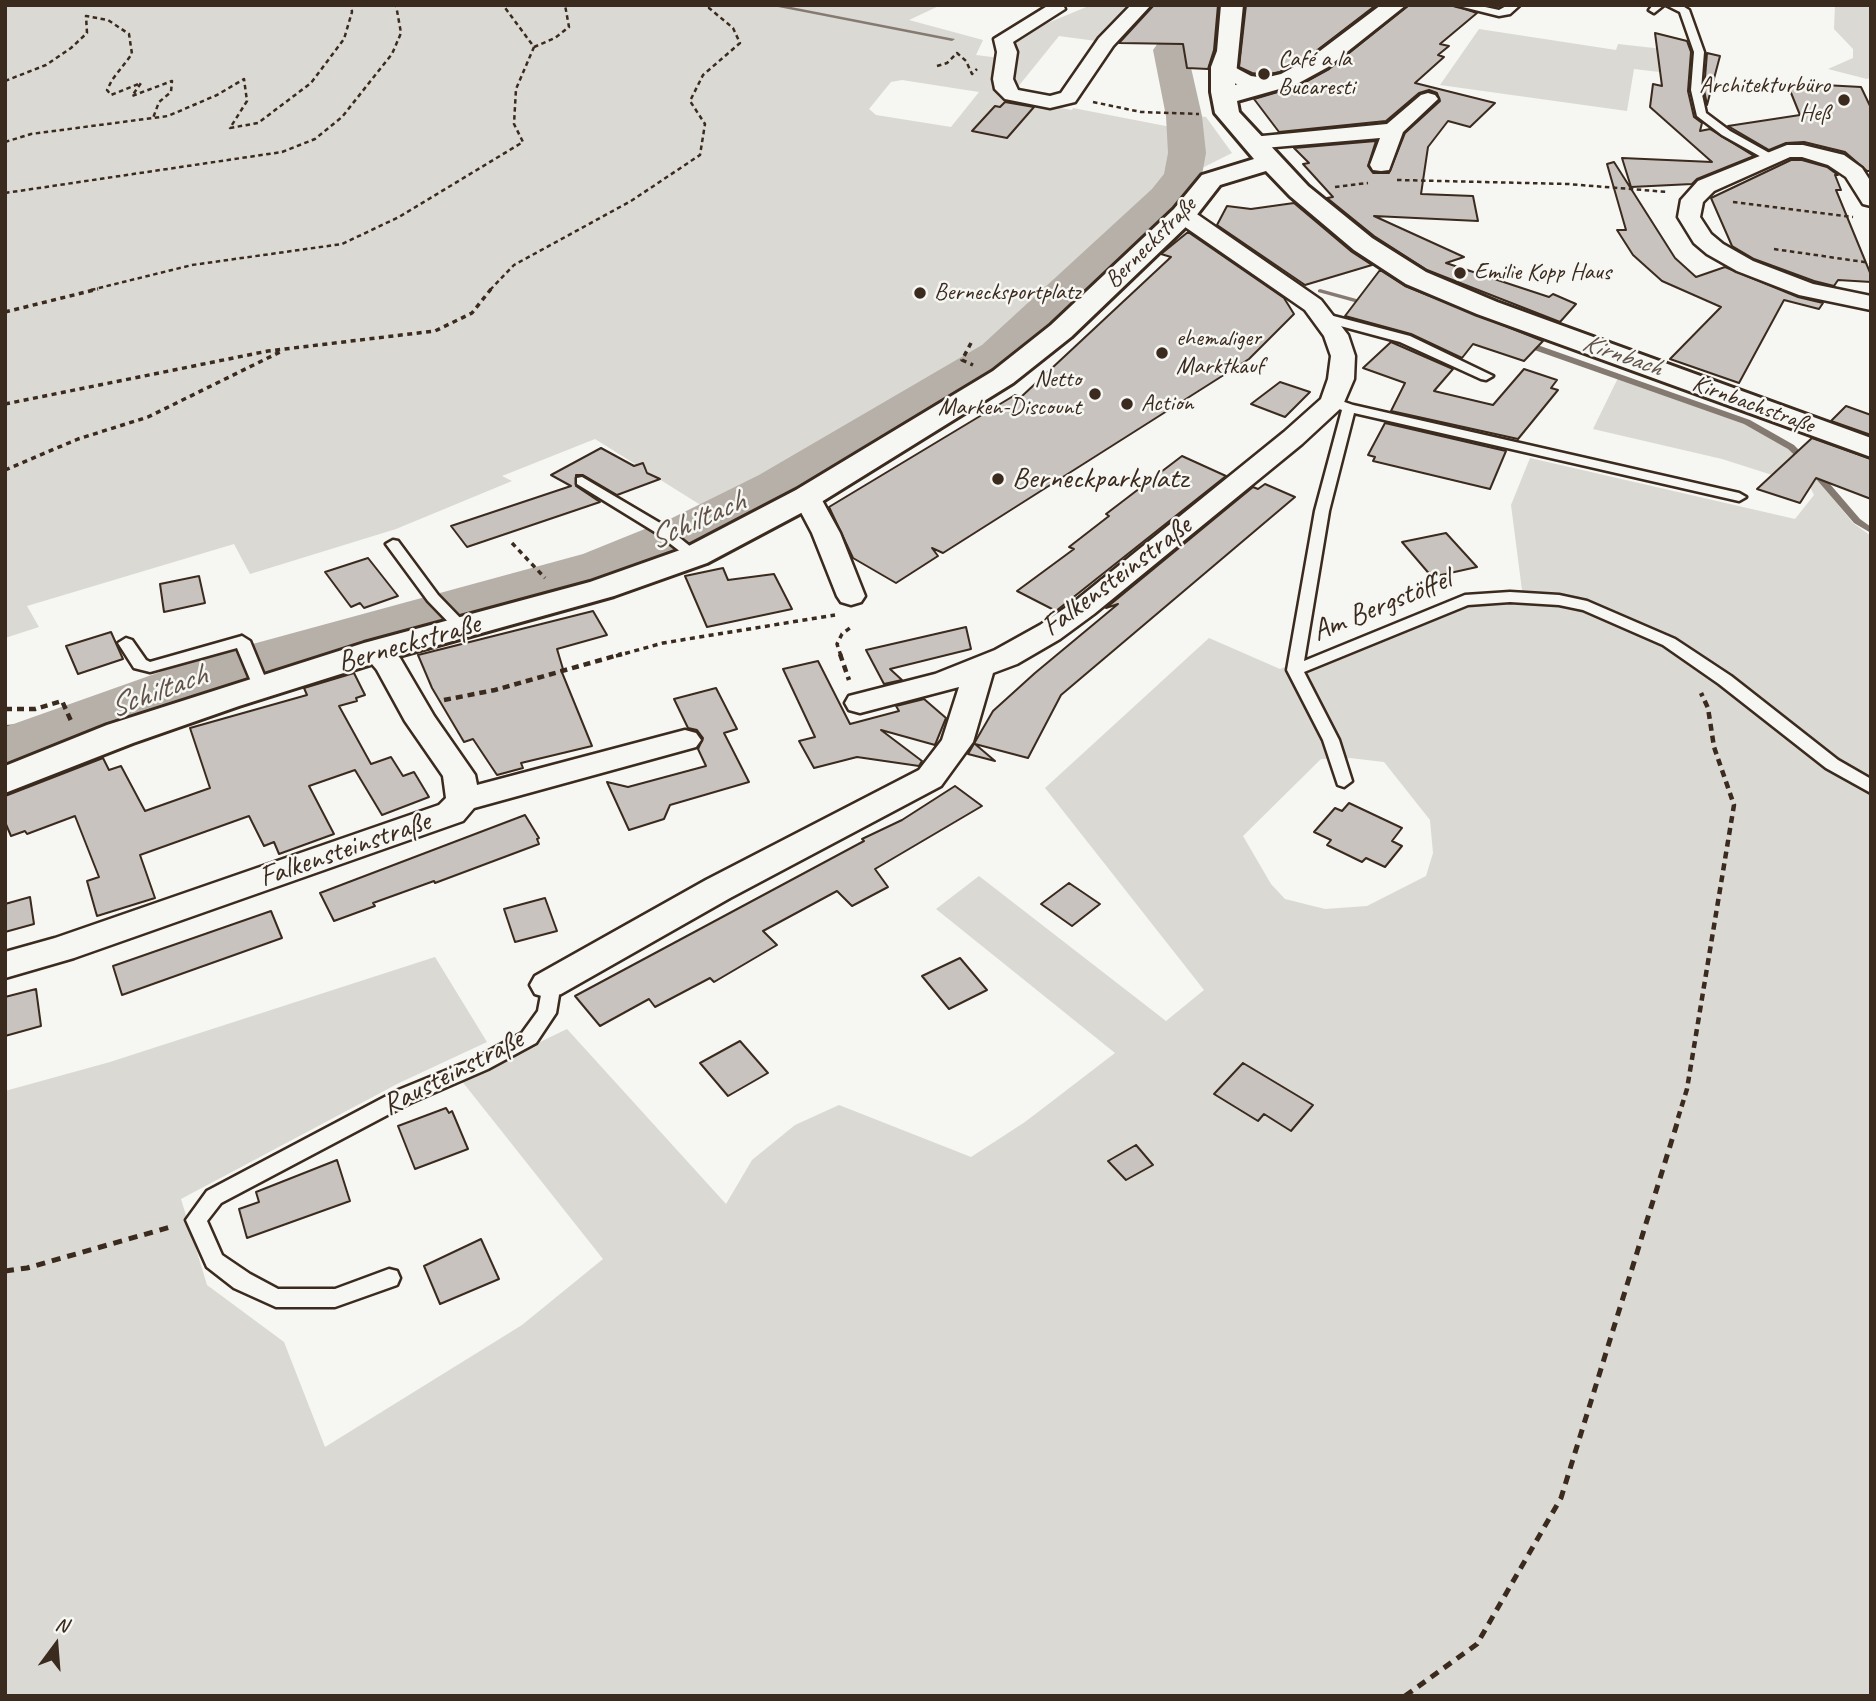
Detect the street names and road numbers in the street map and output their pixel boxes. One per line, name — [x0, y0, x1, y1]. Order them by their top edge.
street label: Berneckstraße — [1099, 191, 1203, 295]
street label: Kirnbachstraße — [1688, 370, 1818, 440]
street label: Falkensteinstraße — [1035, 509, 1199, 645]
street label: Am Bergstöffel — [1307, 562, 1457, 650]
street label: Berneckstraße — [334, 607, 484, 681]
street label: Falkensteinstraße — [255, 804, 435, 896]
street label: Rausteinstraße — [376, 1022, 530, 1124]

